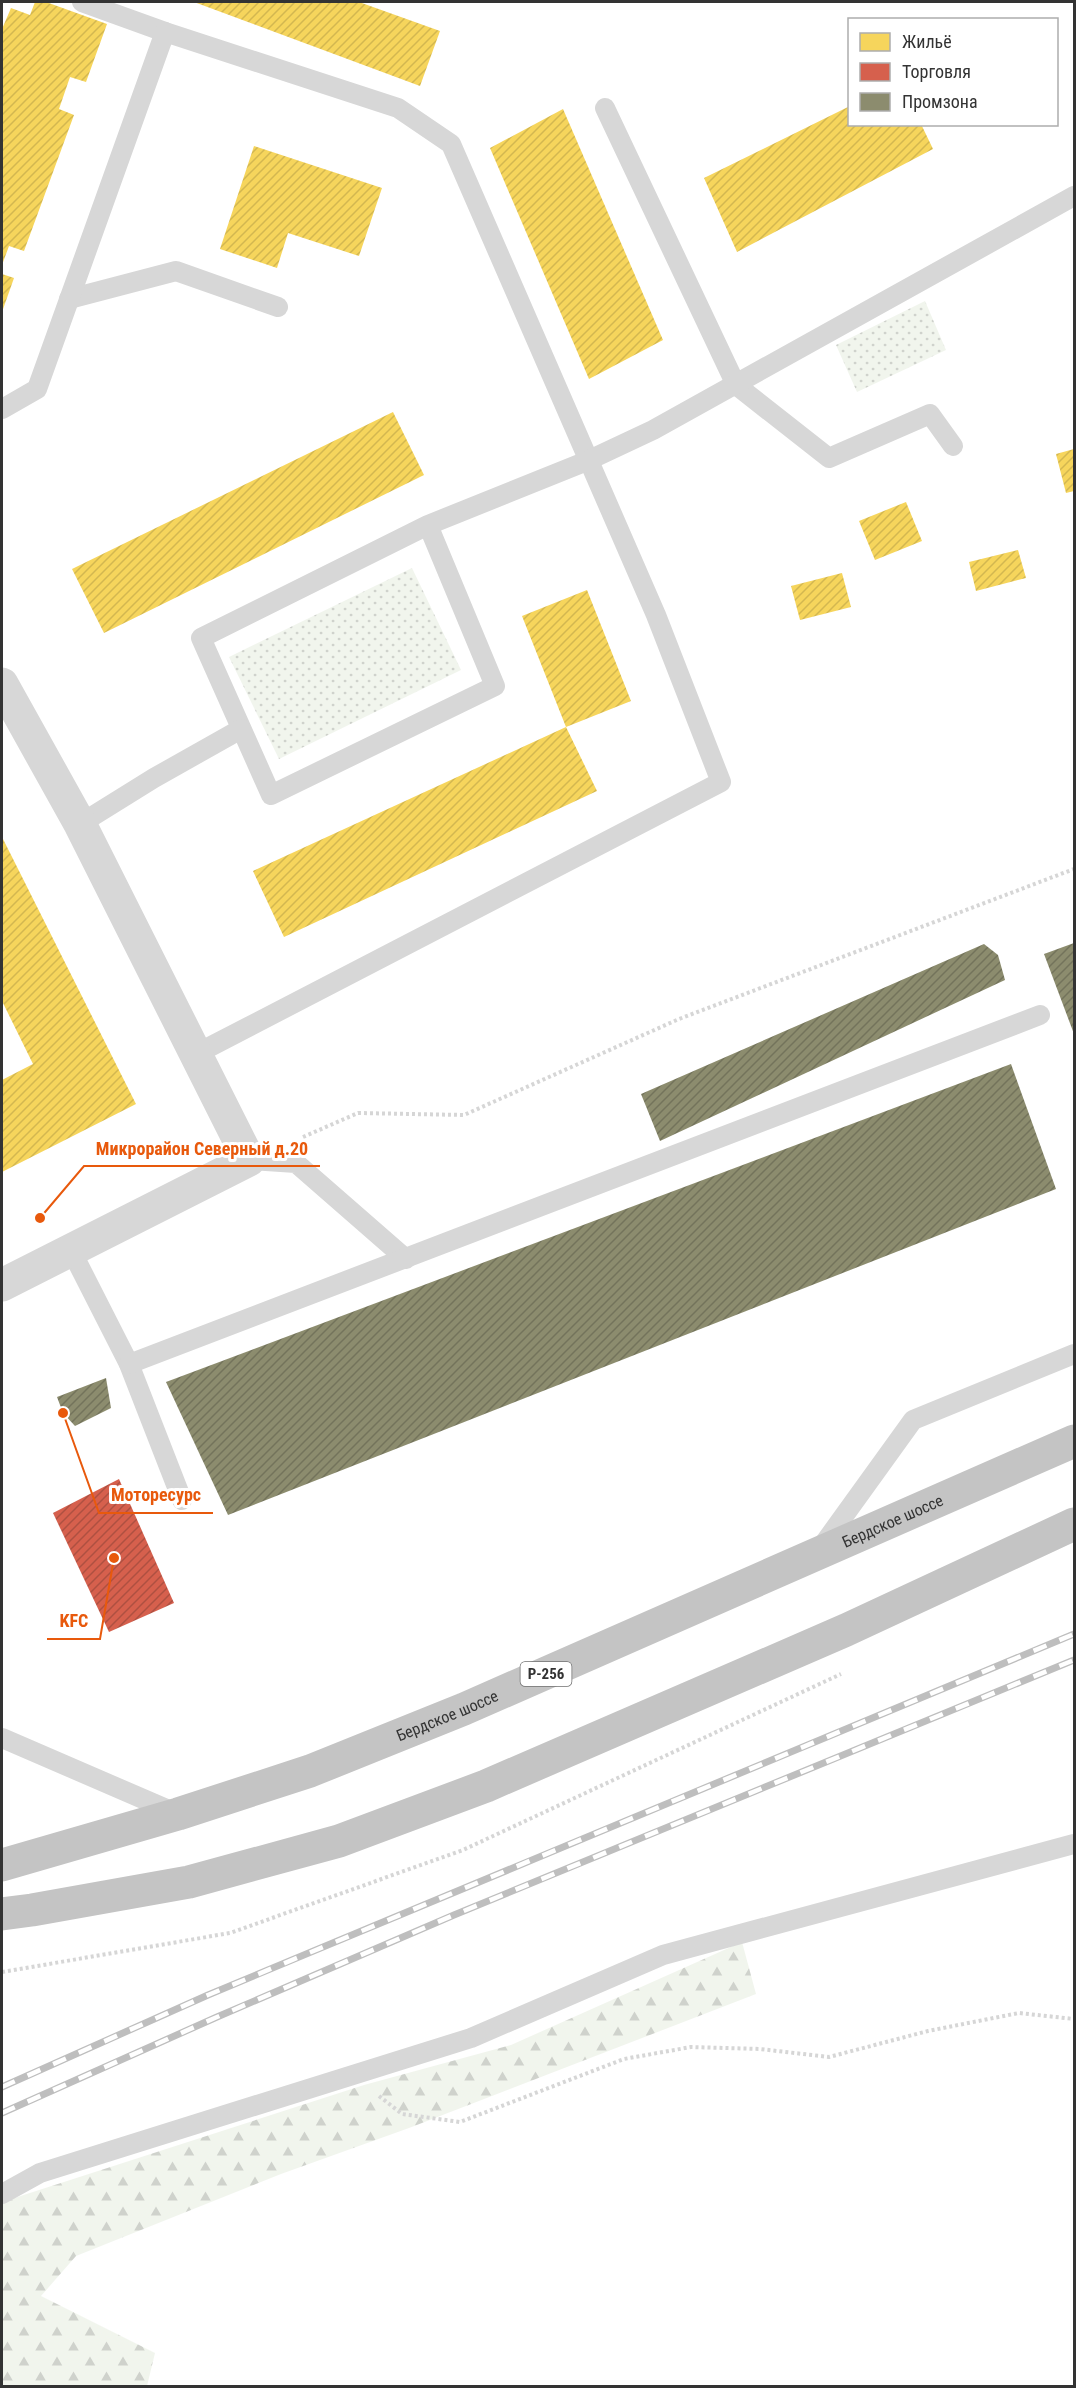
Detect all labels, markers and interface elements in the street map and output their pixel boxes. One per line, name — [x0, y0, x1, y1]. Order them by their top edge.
legend — [848, 18, 1058, 126]
text: Жильё — [902, 31, 952, 52]
text: Торговля — [902, 61, 971, 82]
text: Промзона — [902, 91, 978, 112]
callout: Микрорайон Северный д.20 — [84, 1130, 320, 1166]
text: Микрорайон Северный д.20 — [96, 1138, 308, 1159]
callout: Моторесурс — [99, 1477, 213, 1513]
text: Моторесурс — [111, 1484, 201, 1505]
street label: Бердское шоссе — [839, 1491, 946, 1552]
callout: KFC — [47, 1603, 100, 1639]
text: KFC — [60, 1610, 88, 1631]
road number: Р-256 — [520, 1662, 572, 1686]
street label: Бердское шоссе — [394, 1686, 501, 1745]

